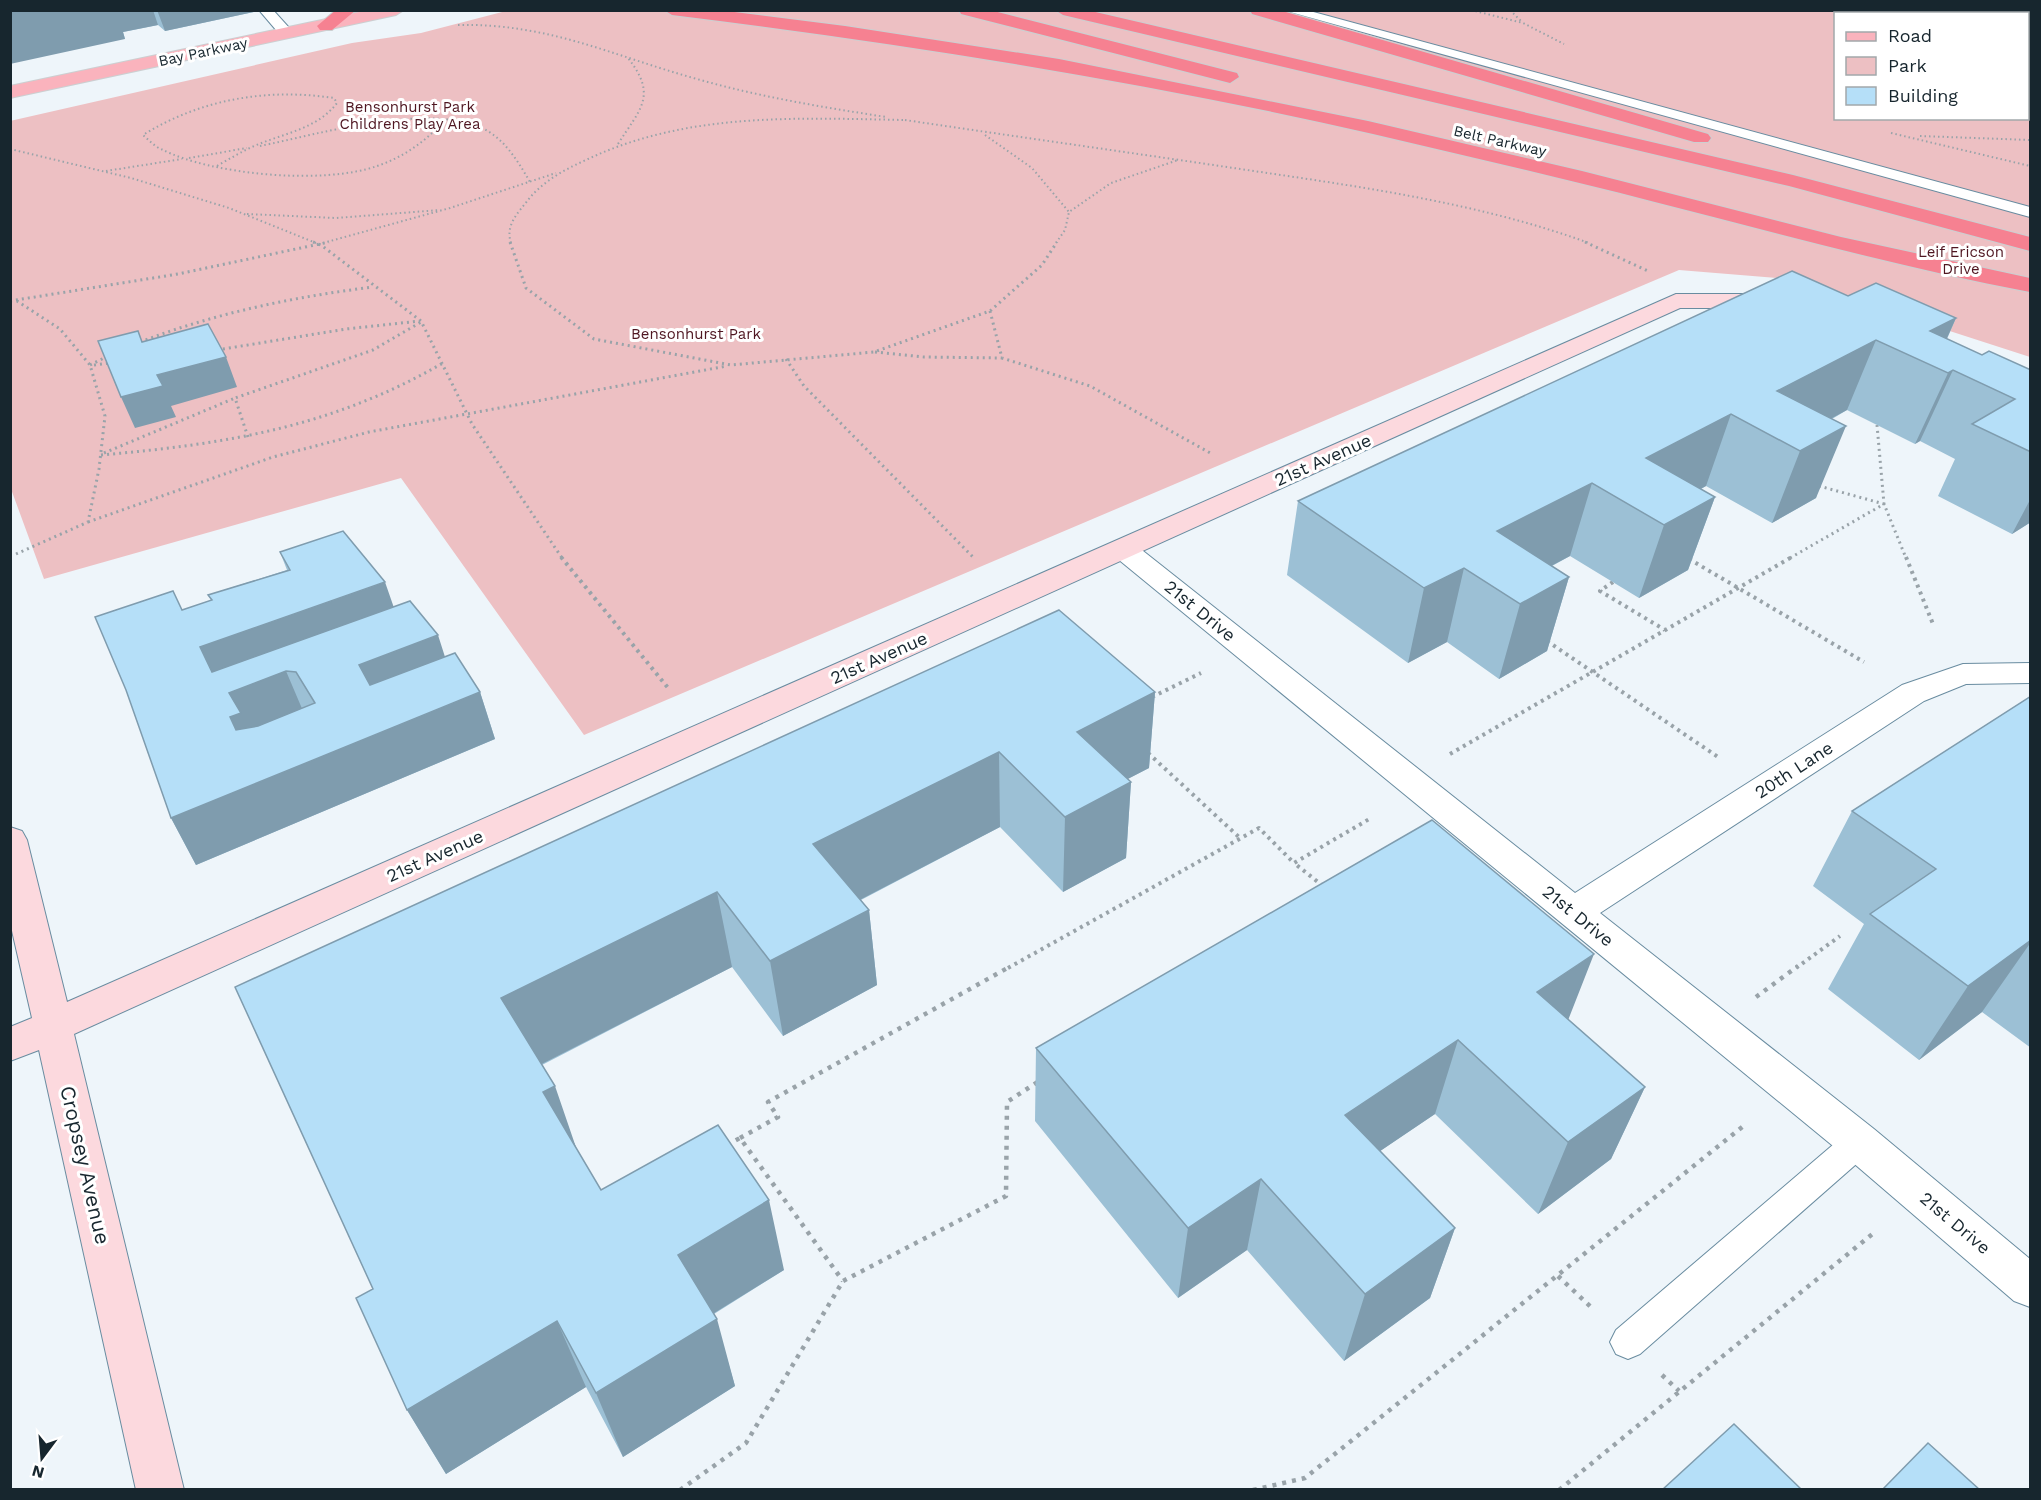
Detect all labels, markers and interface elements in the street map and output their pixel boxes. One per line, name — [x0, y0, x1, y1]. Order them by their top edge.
legend — [1834, 12, 2029, 120]
text: Road — [1888, 25, 1932, 46]
street label: Bay Parkway — [157, 34, 250, 70]
text: Park — [1888, 55, 1927, 76]
text: Building — [1888, 85, 1958, 106]
park label: Bensonhurst Park Childrens Play Area — [339, 98, 481, 133]
street label: Belt Parkway — [1452, 122, 1548, 160]
park label: Leif Ericson Drive — [1918, 243, 2004, 278]
park label: Bensonhurst Park — [631, 325, 761, 343]
street label: 21st Avenue — [1271, 429, 1374, 490]
street label: 21st Drive — [1161, 576, 1240, 646]
street label: 21st Avenue — [827, 627, 930, 688]
street label: 20th Lane — [1751, 737, 1837, 803]
street label: 21st Avenue — [383, 825, 486, 886]
street label: 21st Drive — [1539, 881, 1618, 951]
street label: Cropsey Avenue — [55, 1083, 116, 1247]
street label: 21st Drive — [1916, 1187, 1995, 1258]
north arrow — [12, 1428, 72, 1488]
text: N — [30, 1461, 46, 1483]

